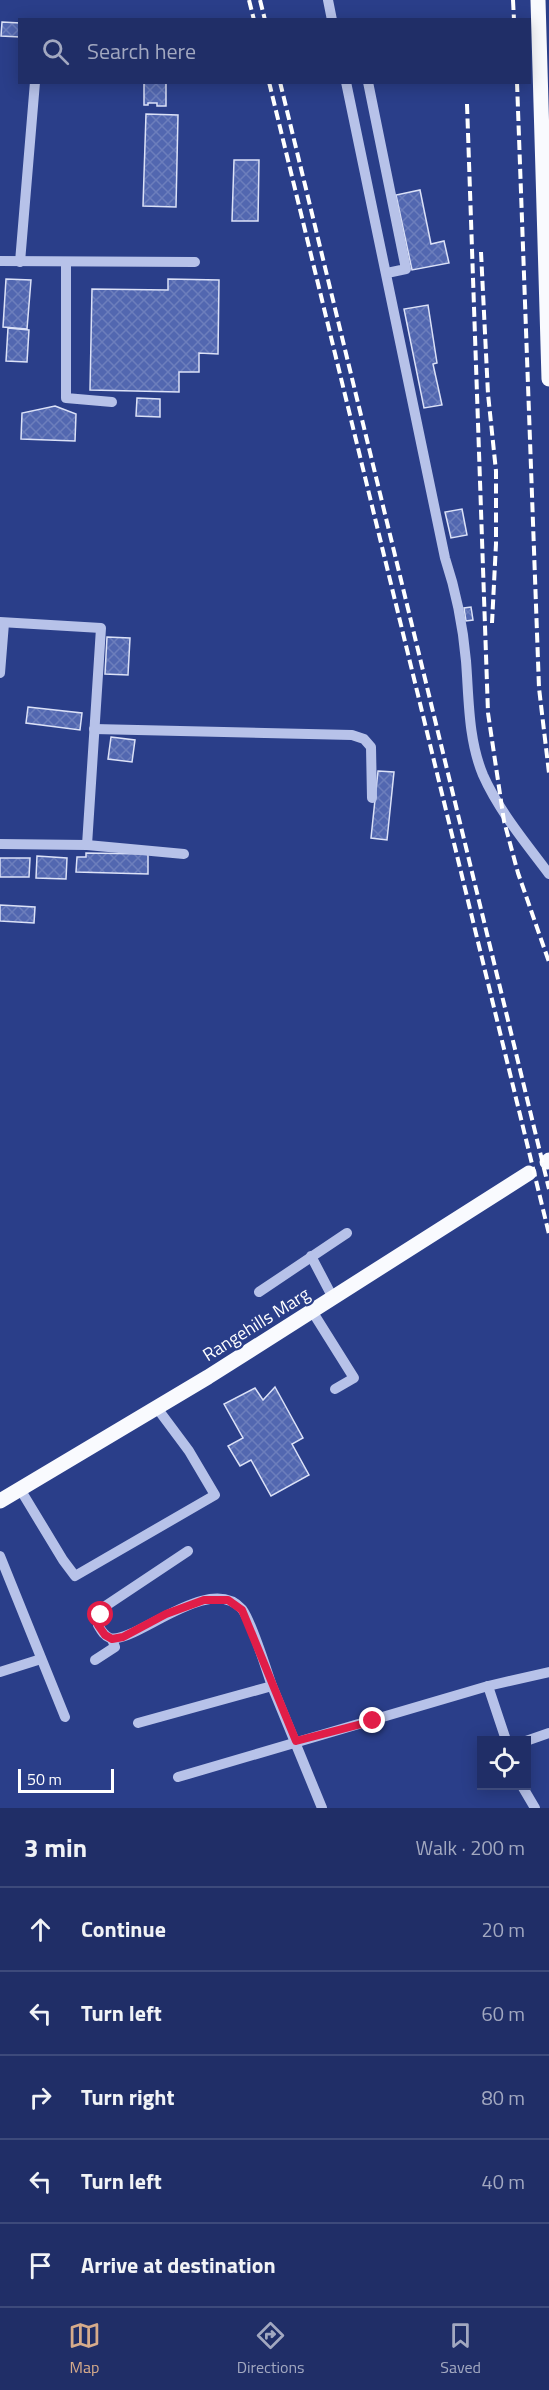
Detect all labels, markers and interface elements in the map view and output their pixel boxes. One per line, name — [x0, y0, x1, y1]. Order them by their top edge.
search box — [18, 18, 531, 84]
text: Search here — [87, 34, 196, 68]
icon: search — [39, 35, 72, 68]
street label: Rangehills Marg — [197, 1280, 315, 1368]
route start — [87, 1601, 113, 1627]
route end — [359, 1707, 385, 1733]
map controls — [477, 1736, 531, 1790]
button: locate — [477, 1736, 531, 1790]
scale bar — [18, 1766, 114, 1794]
text: 50 m — [27, 1767, 62, 1791]
text: 3 min — [24, 1828, 87, 1867]
text: Walk · 200 m — [416, 1832, 525, 1863]
text: Continue — [81, 1912, 166, 1946]
icon: ahead — [24, 1913, 57, 1946]
text: 20 m — [481, 1914, 525, 1945]
text: Turn left — [81, 1996, 162, 2030]
icon: left — [24, 1997, 57, 2030]
text: 60 m — [481, 1998, 525, 2029]
text: Turn right — [81, 2080, 175, 2114]
icon: right — [24, 2081, 57, 2114]
text: 80 m — [481, 2082, 525, 2113]
text: Turn left — [81, 2164, 162, 2198]
icon: left — [24, 2165, 57, 2198]
text: 40 m — [481, 2166, 525, 2197]
text: Arrive at destination — [81, 2248, 276, 2282]
icon: arrive — [24, 2249, 57, 2282]
tab: Map — [68, 2319, 101, 2379]
tab: Directions — [237, 2319, 305, 2379]
tab: Saved — [440, 2319, 481, 2379]

